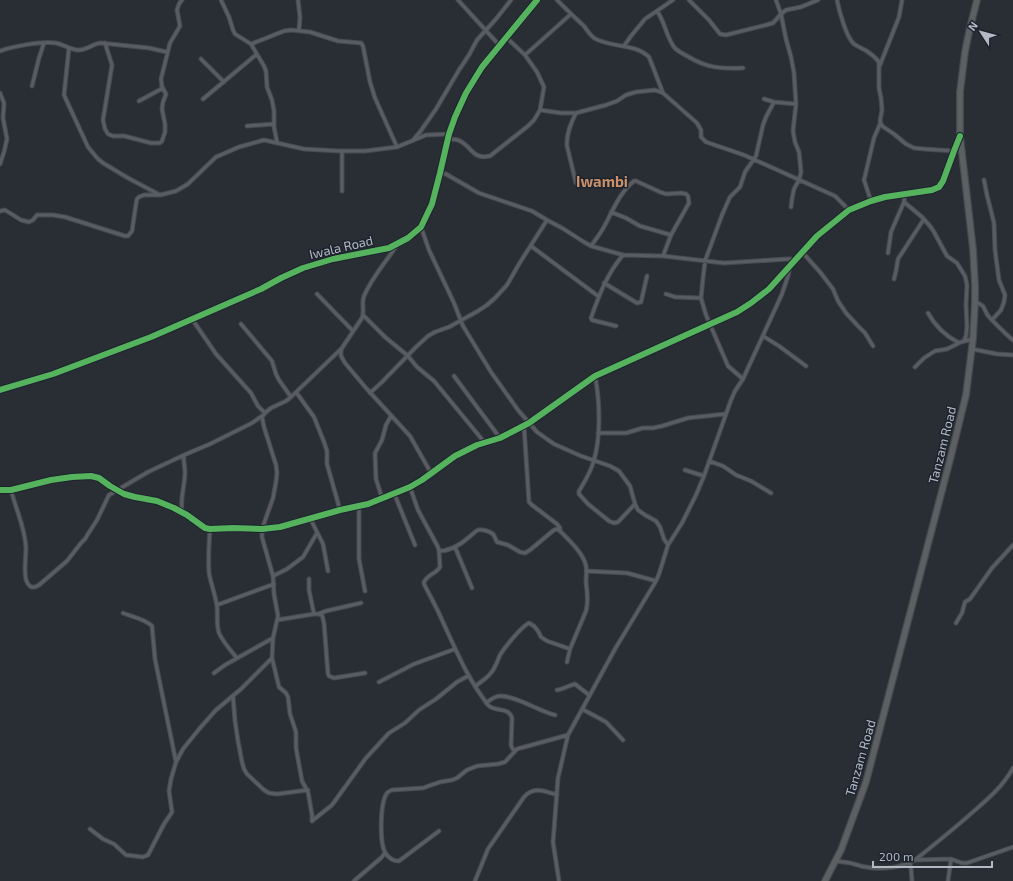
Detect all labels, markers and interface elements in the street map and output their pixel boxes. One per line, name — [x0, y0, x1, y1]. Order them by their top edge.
north arrow — [961, 12, 1001, 52]
text: N — [965, 19, 980, 33]
district label: Iwambi — [576, 172, 628, 190]
street label: Iwala Road — [308, 232, 374, 262]
street label: Tanzam Road — [925, 405, 959, 485]
street label: Tanzam Road — [841, 718, 879, 798]
scale bar — [873, 843, 992, 869]
text: 200 m — [879, 849, 913, 863]

